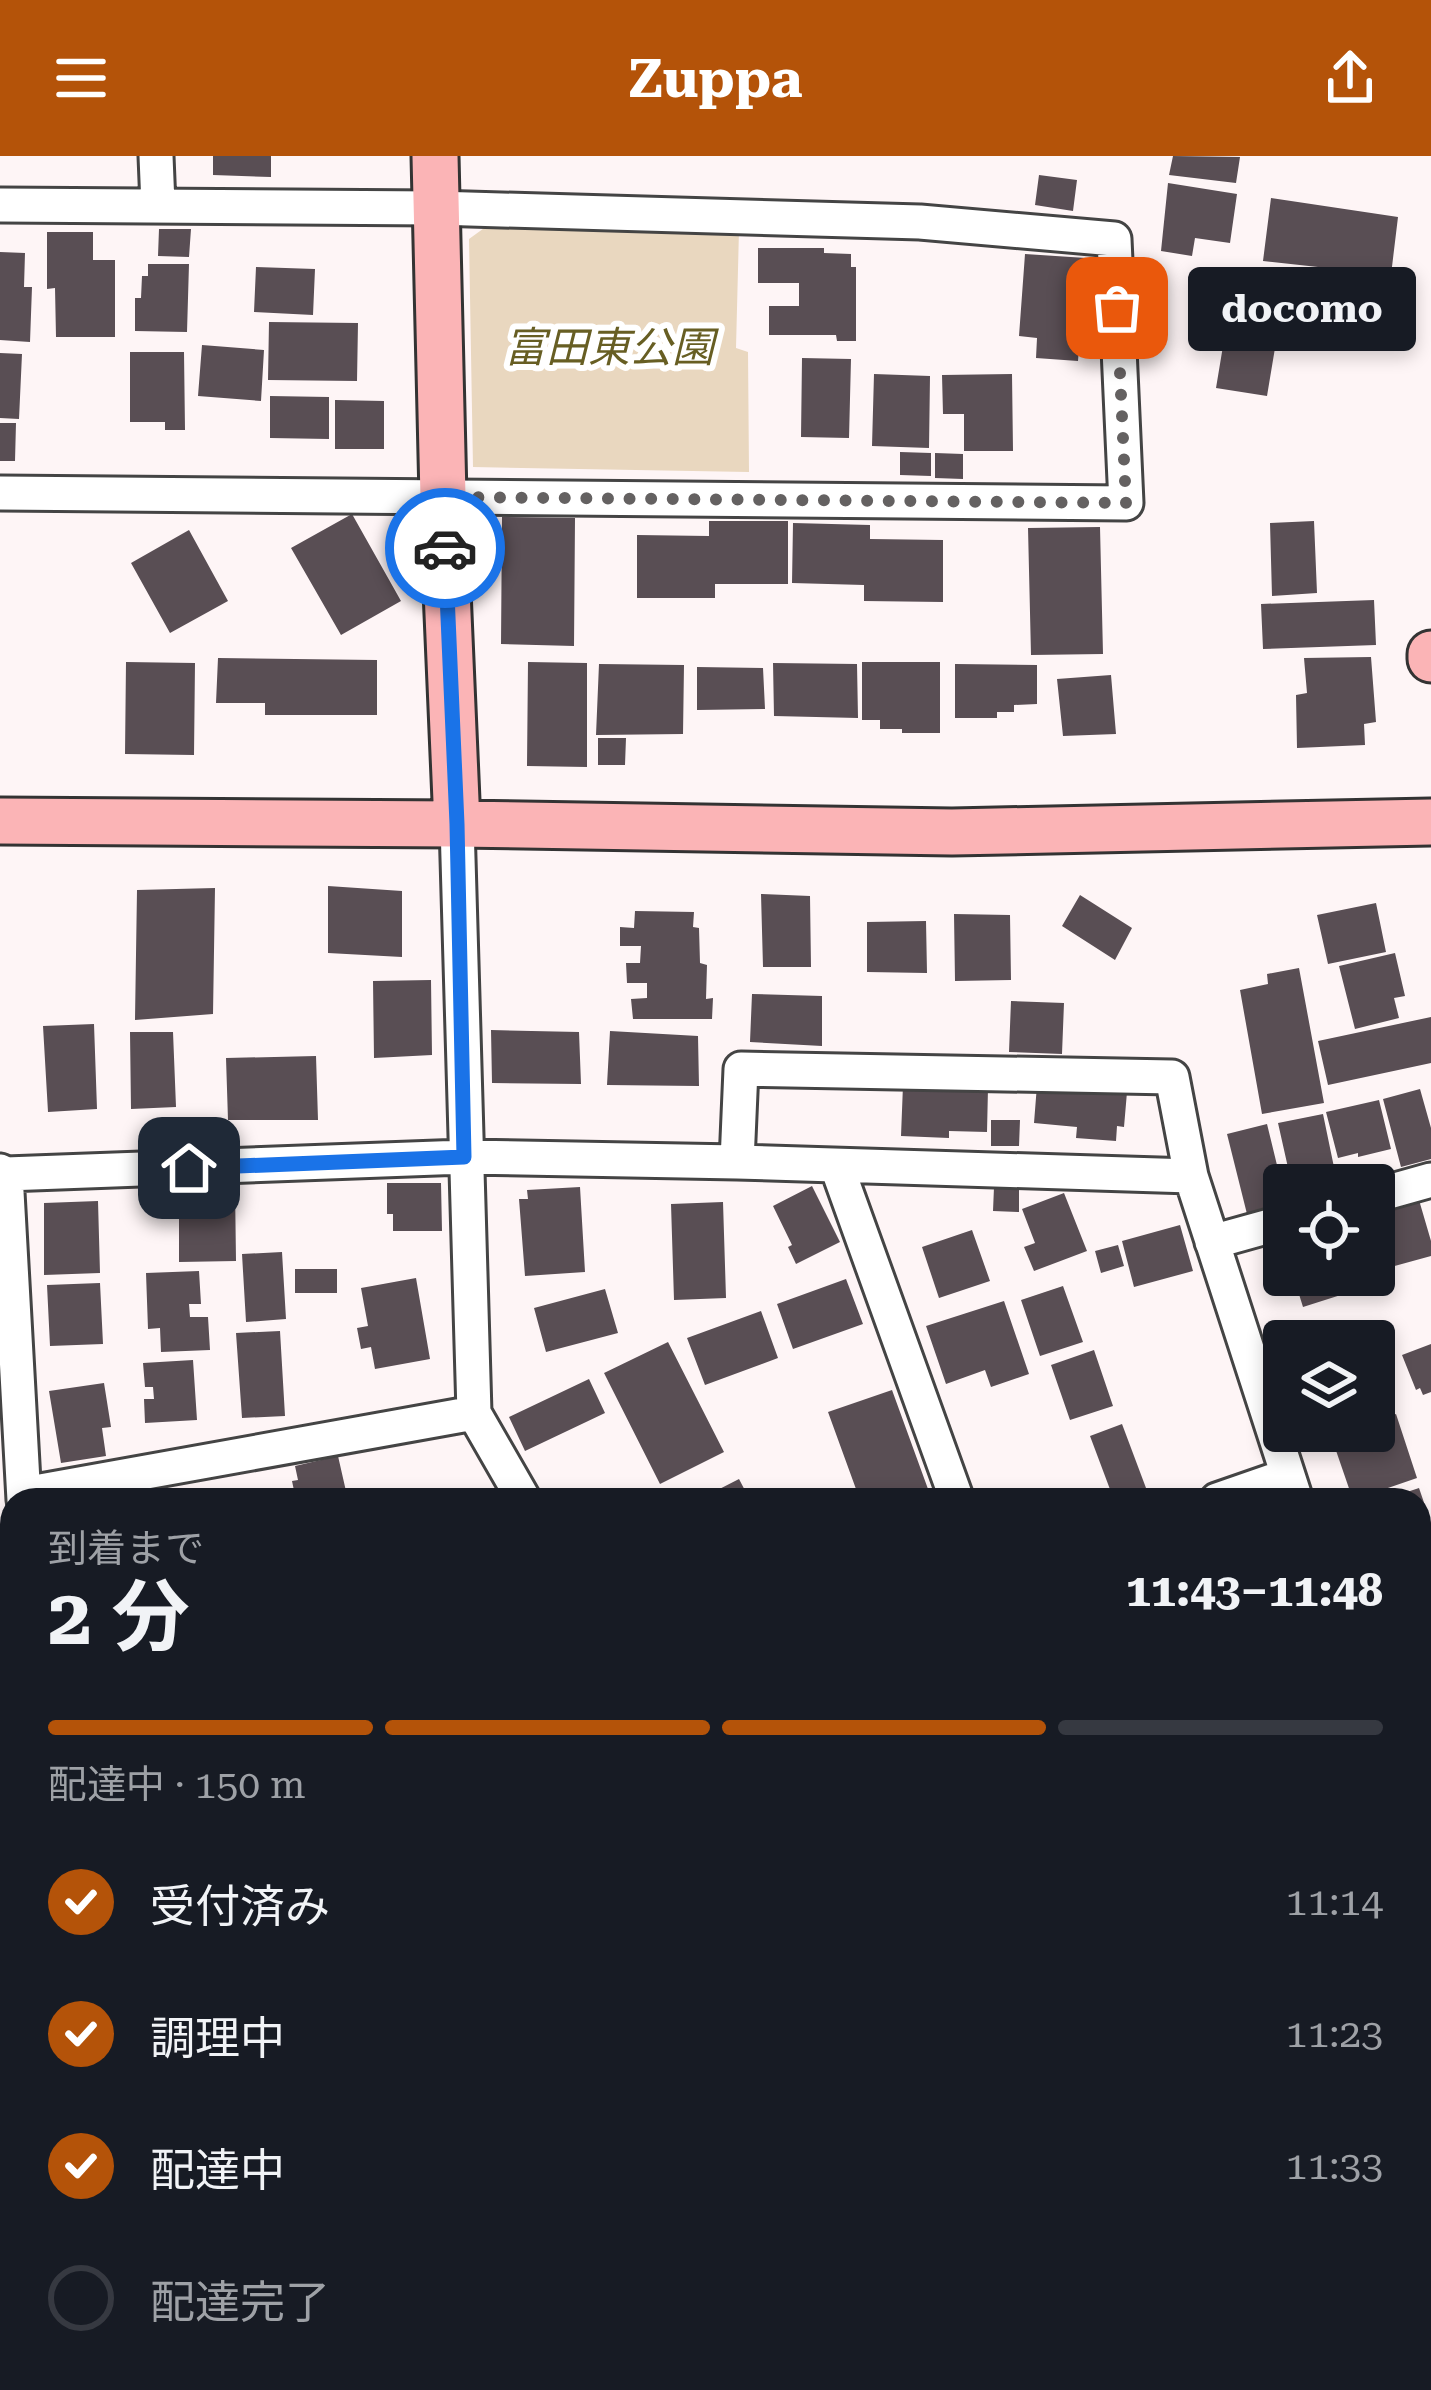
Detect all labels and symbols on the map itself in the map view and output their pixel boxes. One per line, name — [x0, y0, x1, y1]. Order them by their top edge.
pin — [1066, 257, 1168, 359]
callout: docomo — [1189, 266, 1417, 350]
park label: 富田東公園 — [504, 323, 719, 372]
courier — [385, 488, 505, 608]
pin — [138, 1117, 240, 1219]

